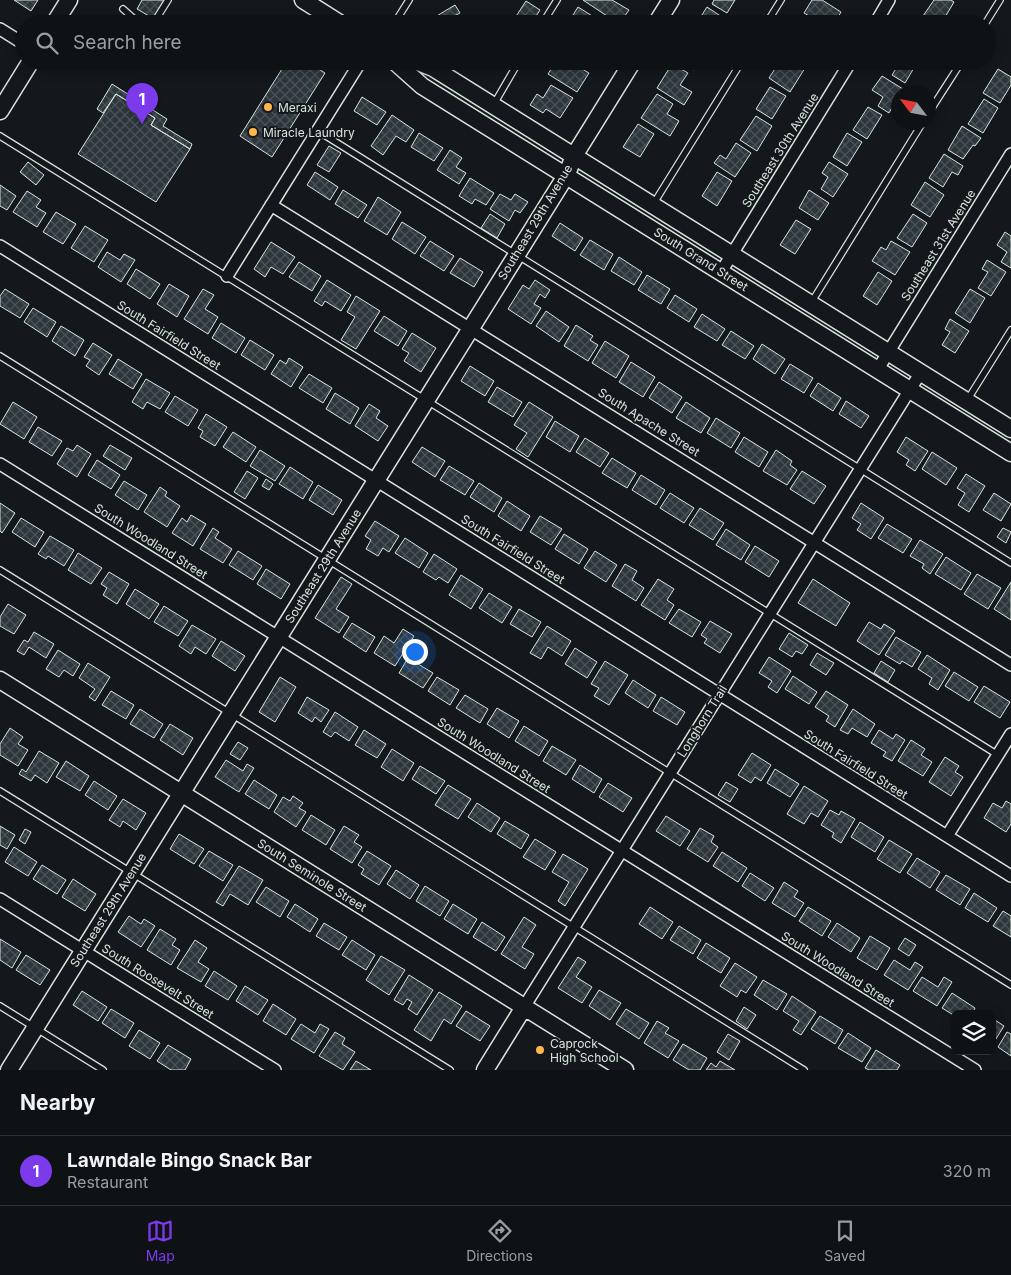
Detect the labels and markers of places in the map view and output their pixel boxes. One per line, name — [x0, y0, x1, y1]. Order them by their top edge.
pin: 1 — [126, 83, 158, 124]
place label: Meraxi — [278, 100, 317, 115]
marker: Meraxi — [262, 101, 274, 113]
place label: Miracle Laundry — [263, 125, 355, 140]
marker: Miracle Laundry — [247, 126, 259, 138]
place label: Caprock High School — [550, 1036, 619, 1065]
marker: Caprock High School — [534, 1044, 546, 1056]

